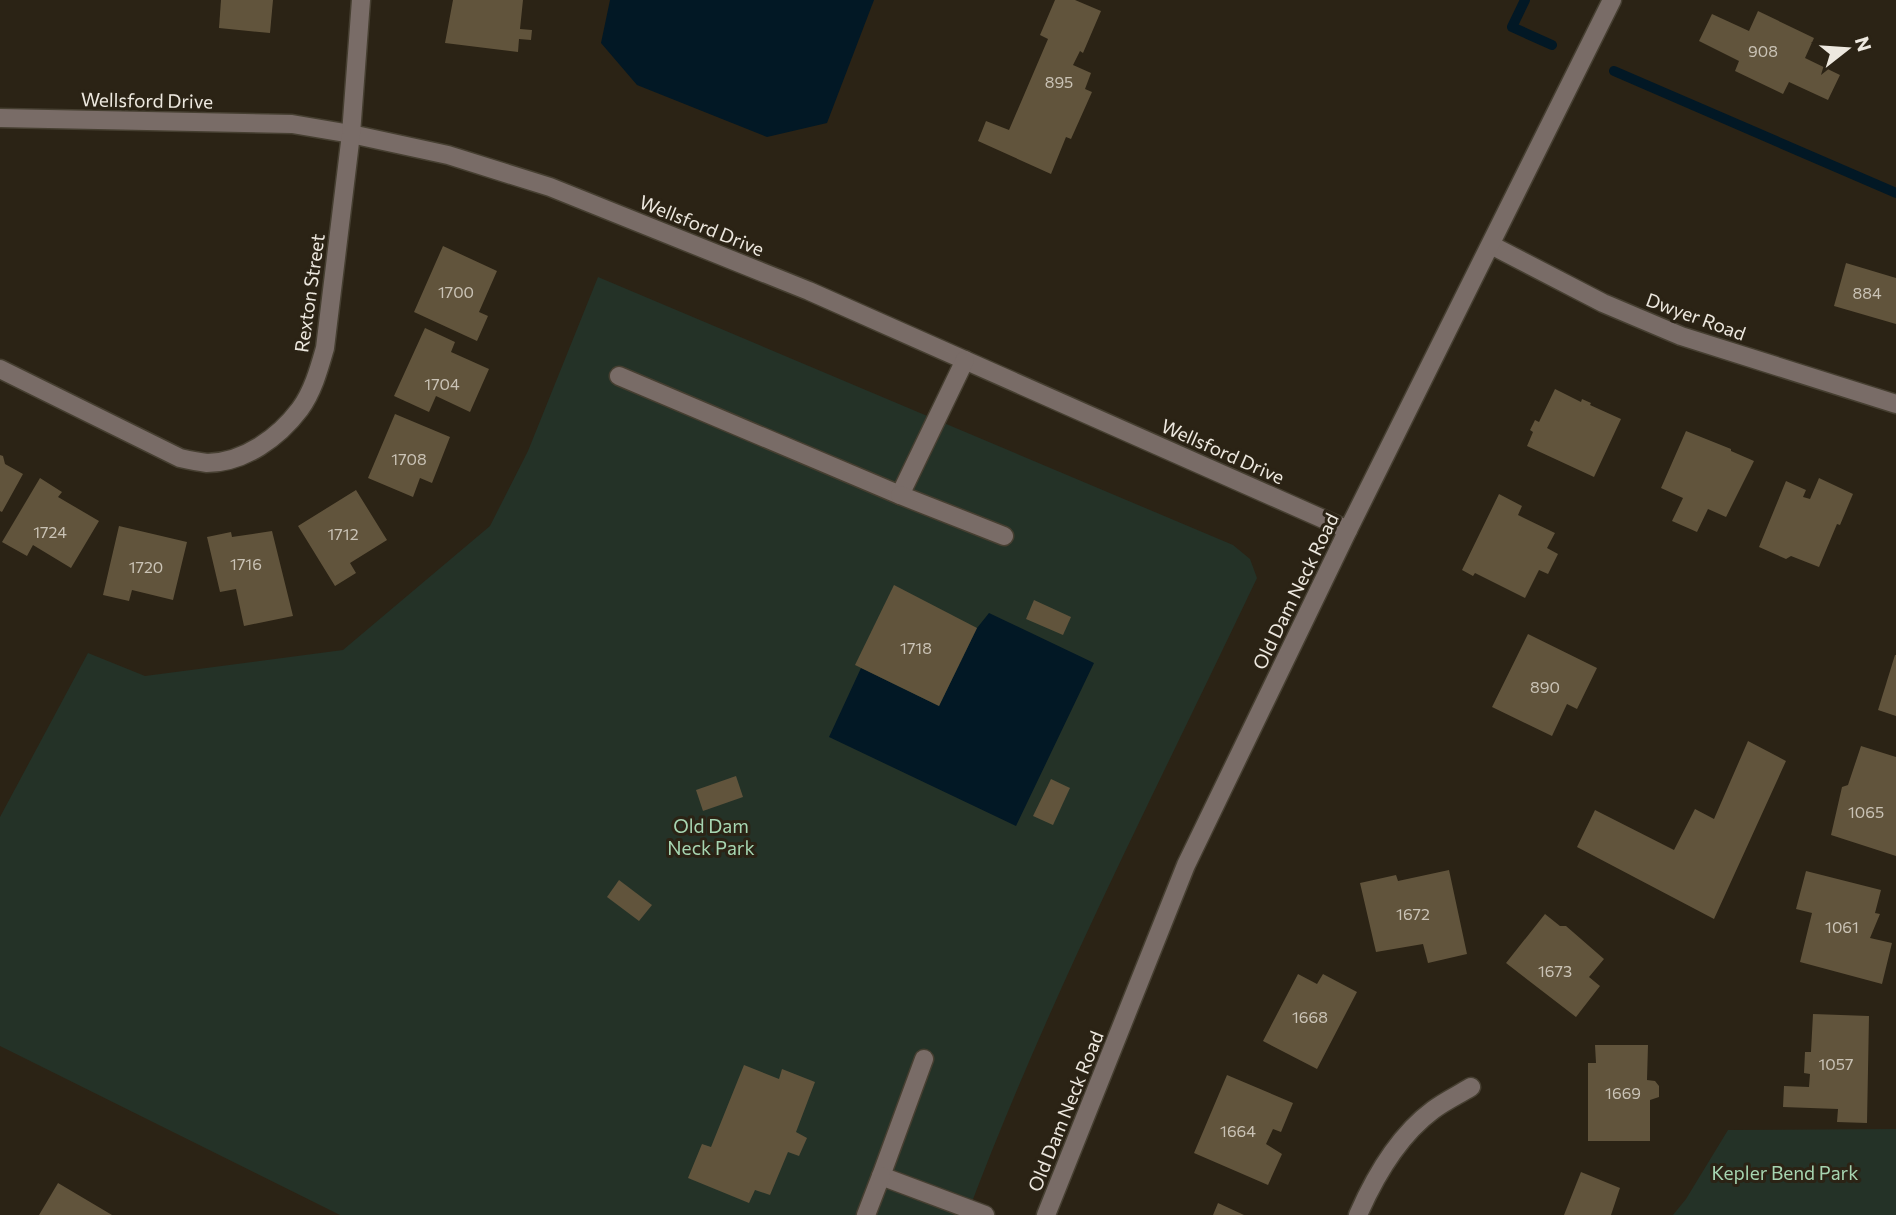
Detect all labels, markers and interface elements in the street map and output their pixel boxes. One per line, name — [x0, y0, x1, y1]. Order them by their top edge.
north arrow — [1812, 14, 1882, 84]
text: N — [1851, 34, 1877, 54]
house number: 908 — [1748, 41, 1778, 60]
house number: 895 — [1045, 72, 1073, 91]
street label: Wellsford Drive — [81, 87, 213, 113]
street label: Wellsford Drive — [636, 190, 768, 260]
street label: Rexton Street — [289, 232, 329, 354]
house number: 1700 — [438, 282, 474, 301]
house number: 884 — [1852, 283, 1882, 302]
street label: Dwyer Road — [1643, 287, 1749, 345]
house number: 1704 — [424, 374, 460, 393]
street label: Wellsford Drive — [1158, 414, 1288, 488]
house number: 1708 — [391, 449, 427, 468]
street label: Old Dam Neck Road — [1247, 509, 1343, 673]
house number: 1724 — [33, 522, 67, 541]
house number: 1712 — [328, 524, 359, 543]
house number: 1716 — [230, 554, 262, 573]
house number: 1720 — [129, 557, 163, 576]
house number: 1718 — [900, 638, 932, 657]
house number: 890 — [1530, 677, 1560, 696]
house number: 1065 — [1848, 802, 1884, 821]
park label: Old Dam Neck Park — [667, 814, 755, 859]
house number: 1672 — [1396, 904, 1430, 923]
house number: 1061 — [1825, 917, 1859, 936]
house number: 1673 — [1538, 961, 1572, 980]
house number: 1668 — [1292, 1007, 1328, 1026]
street label: Old Dam Neck Road — [1022, 1027, 1108, 1195]
house number: 1057 — [1819, 1054, 1853, 1073]
house number: 1669 — [1605, 1083, 1641, 1102]
house number: 1664 — [1220, 1121, 1256, 1140]
park label: Kepler Bend Park — [1712, 1161, 1858, 1184]

